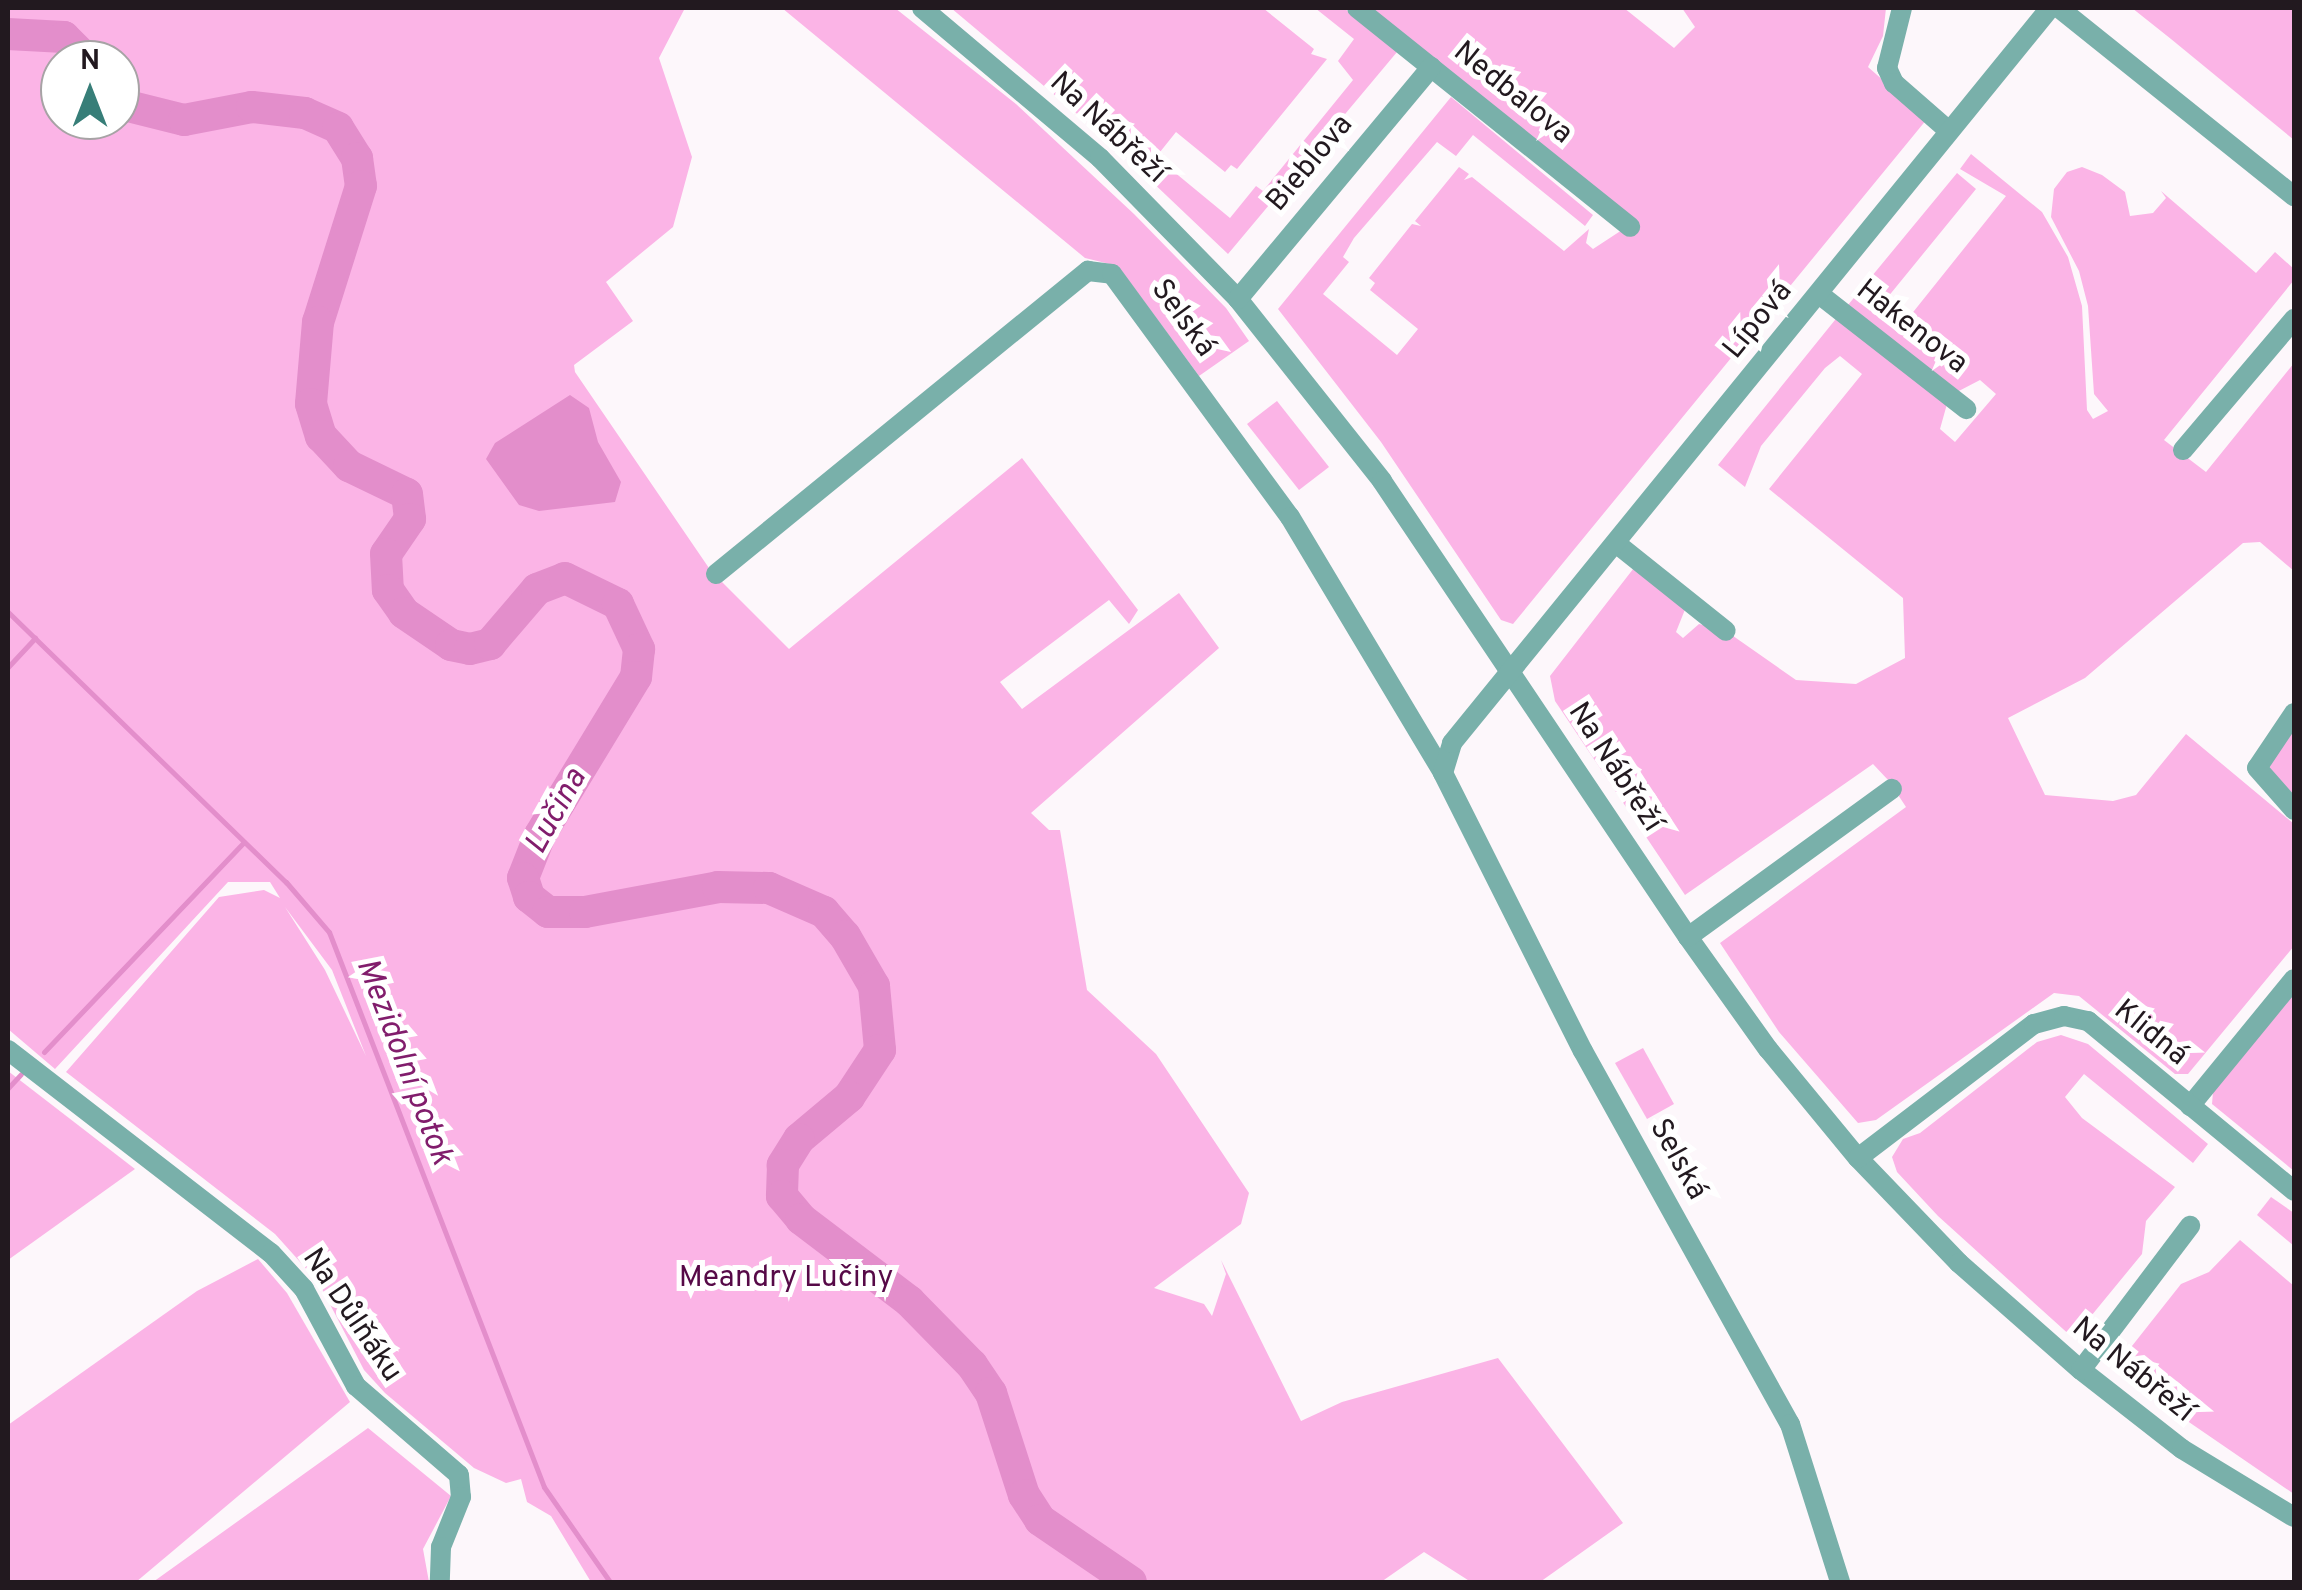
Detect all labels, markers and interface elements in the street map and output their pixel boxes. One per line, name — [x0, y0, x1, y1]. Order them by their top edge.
street label: Nedbalova — [1445, 35, 1579, 153]
north arrow — [40, 40, 140, 140]
text: N — [80, 44, 100, 80]
street label: Na Nábřeží — [1041, 66, 1173, 192]
street label: Bieblova — [1260, 108, 1362, 220]
street label: Selská — [1142, 273, 1222, 365]
street label: Hakenova — [1848, 273, 1974, 383]
street label: Lípová — [1717, 275, 1801, 367]
street label: Na Nábřeží — [1559, 697, 1669, 839]
water label: Lučina — [518, 763, 596, 861]
water label: Mezidolní potok — [346, 953, 460, 1171]
street label: Klidná — [2106, 993, 2194, 1075]
street label: Selská — [1640, 1113, 1714, 1207]
street label: Na Důlňáku — [293, 1242, 409, 1390]
park label: Meandry Lučiny — [679, 1261, 893, 1297]
street label: Na Nábřeží — [2064, 1311, 2200, 1431]

